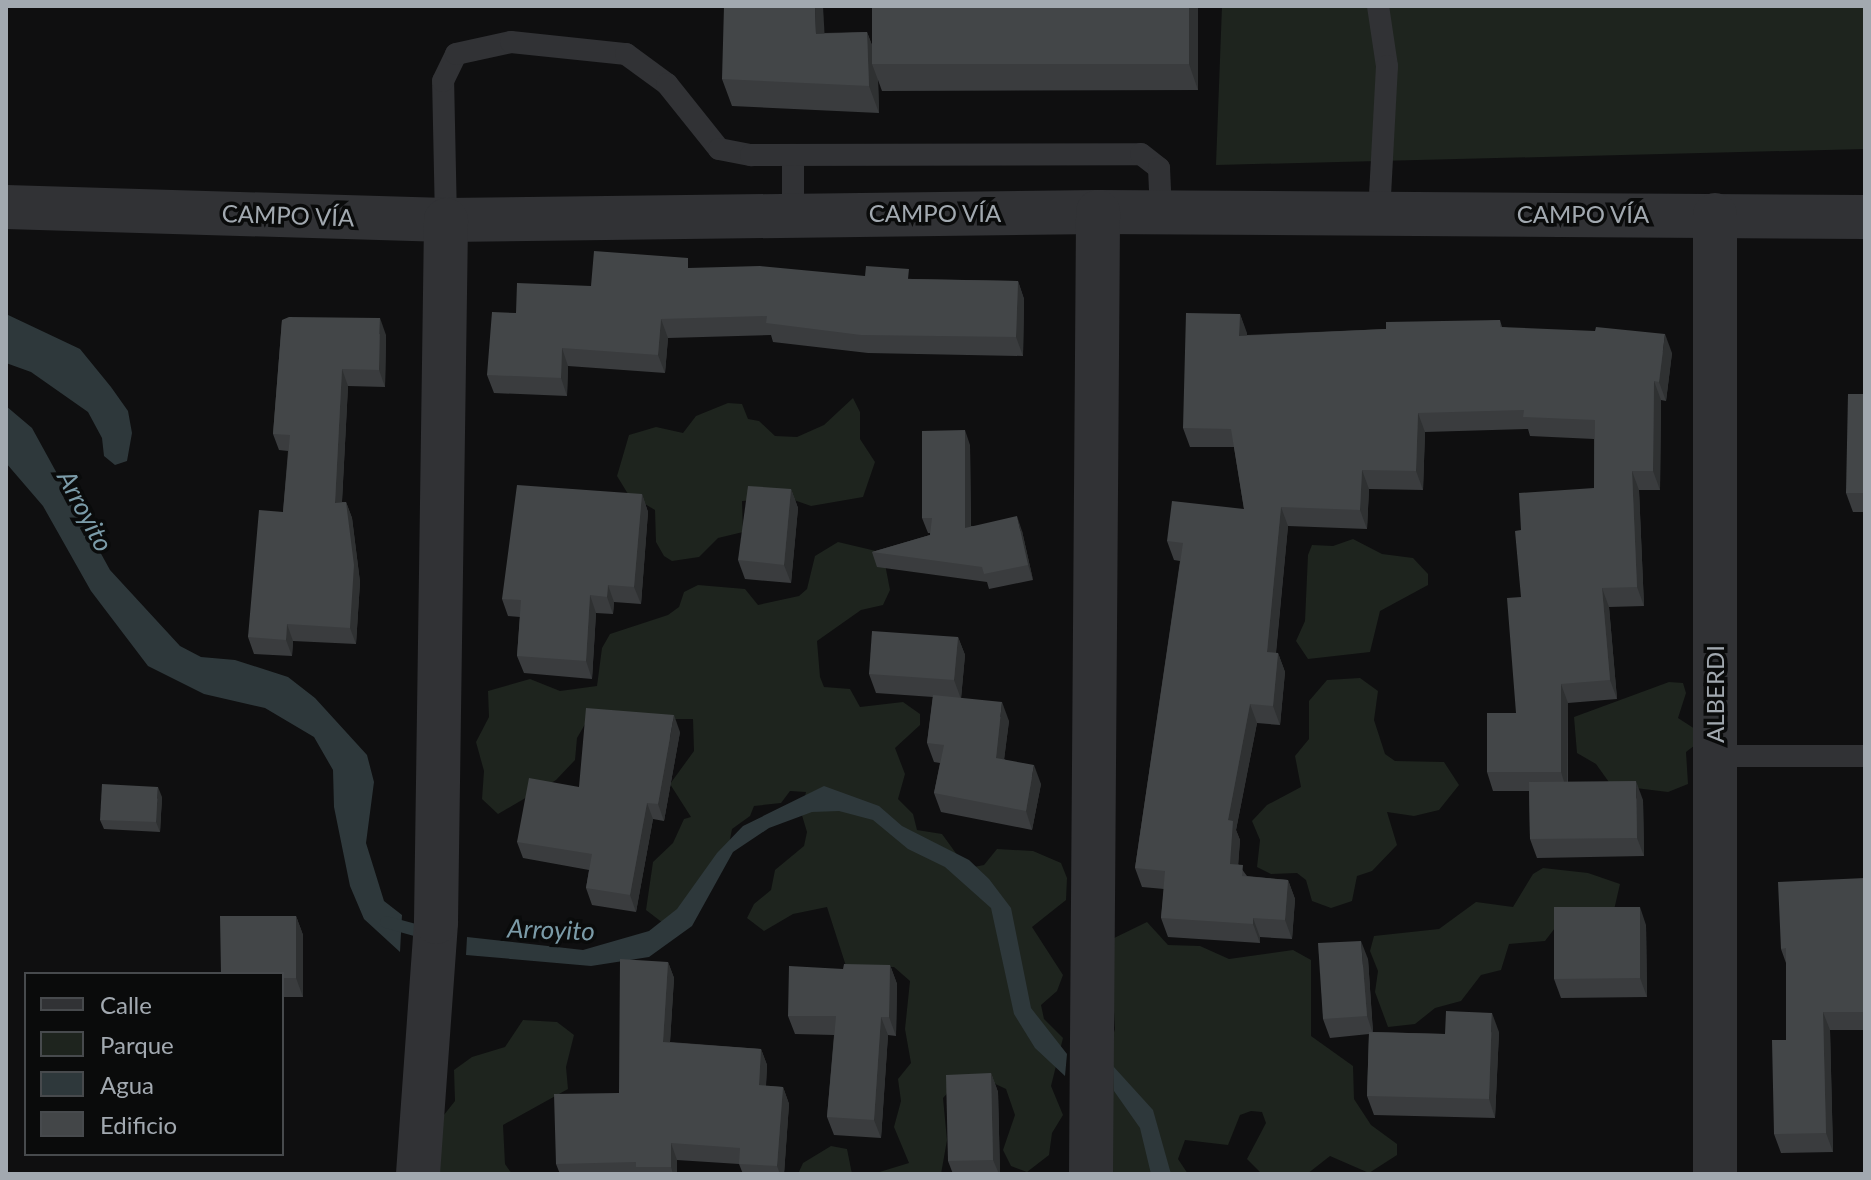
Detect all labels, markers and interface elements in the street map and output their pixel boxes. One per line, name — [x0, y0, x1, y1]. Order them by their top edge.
street label: CAMPO VÍA — [221, 198, 355, 232]
street label: CAMPO VÍA — [868, 199, 1002, 227]
street label: CAMPO VÍA — [1516, 200, 1650, 228]
water label: Arroyito — [51, 465, 119, 557]
street label: ALBERDI — [1701, 645, 1729, 743]
water label: Arroyito — [507, 913, 595, 947]
legend — [24, 972, 284, 1156]
text: Calle — [100, 990, 152, 1019]
text: Parque — [100, 1030, 174, 1059]
text: Agua — [100, 1070, 154, 1099]
text: Edificio — [100, 1110, 177, 1139]

